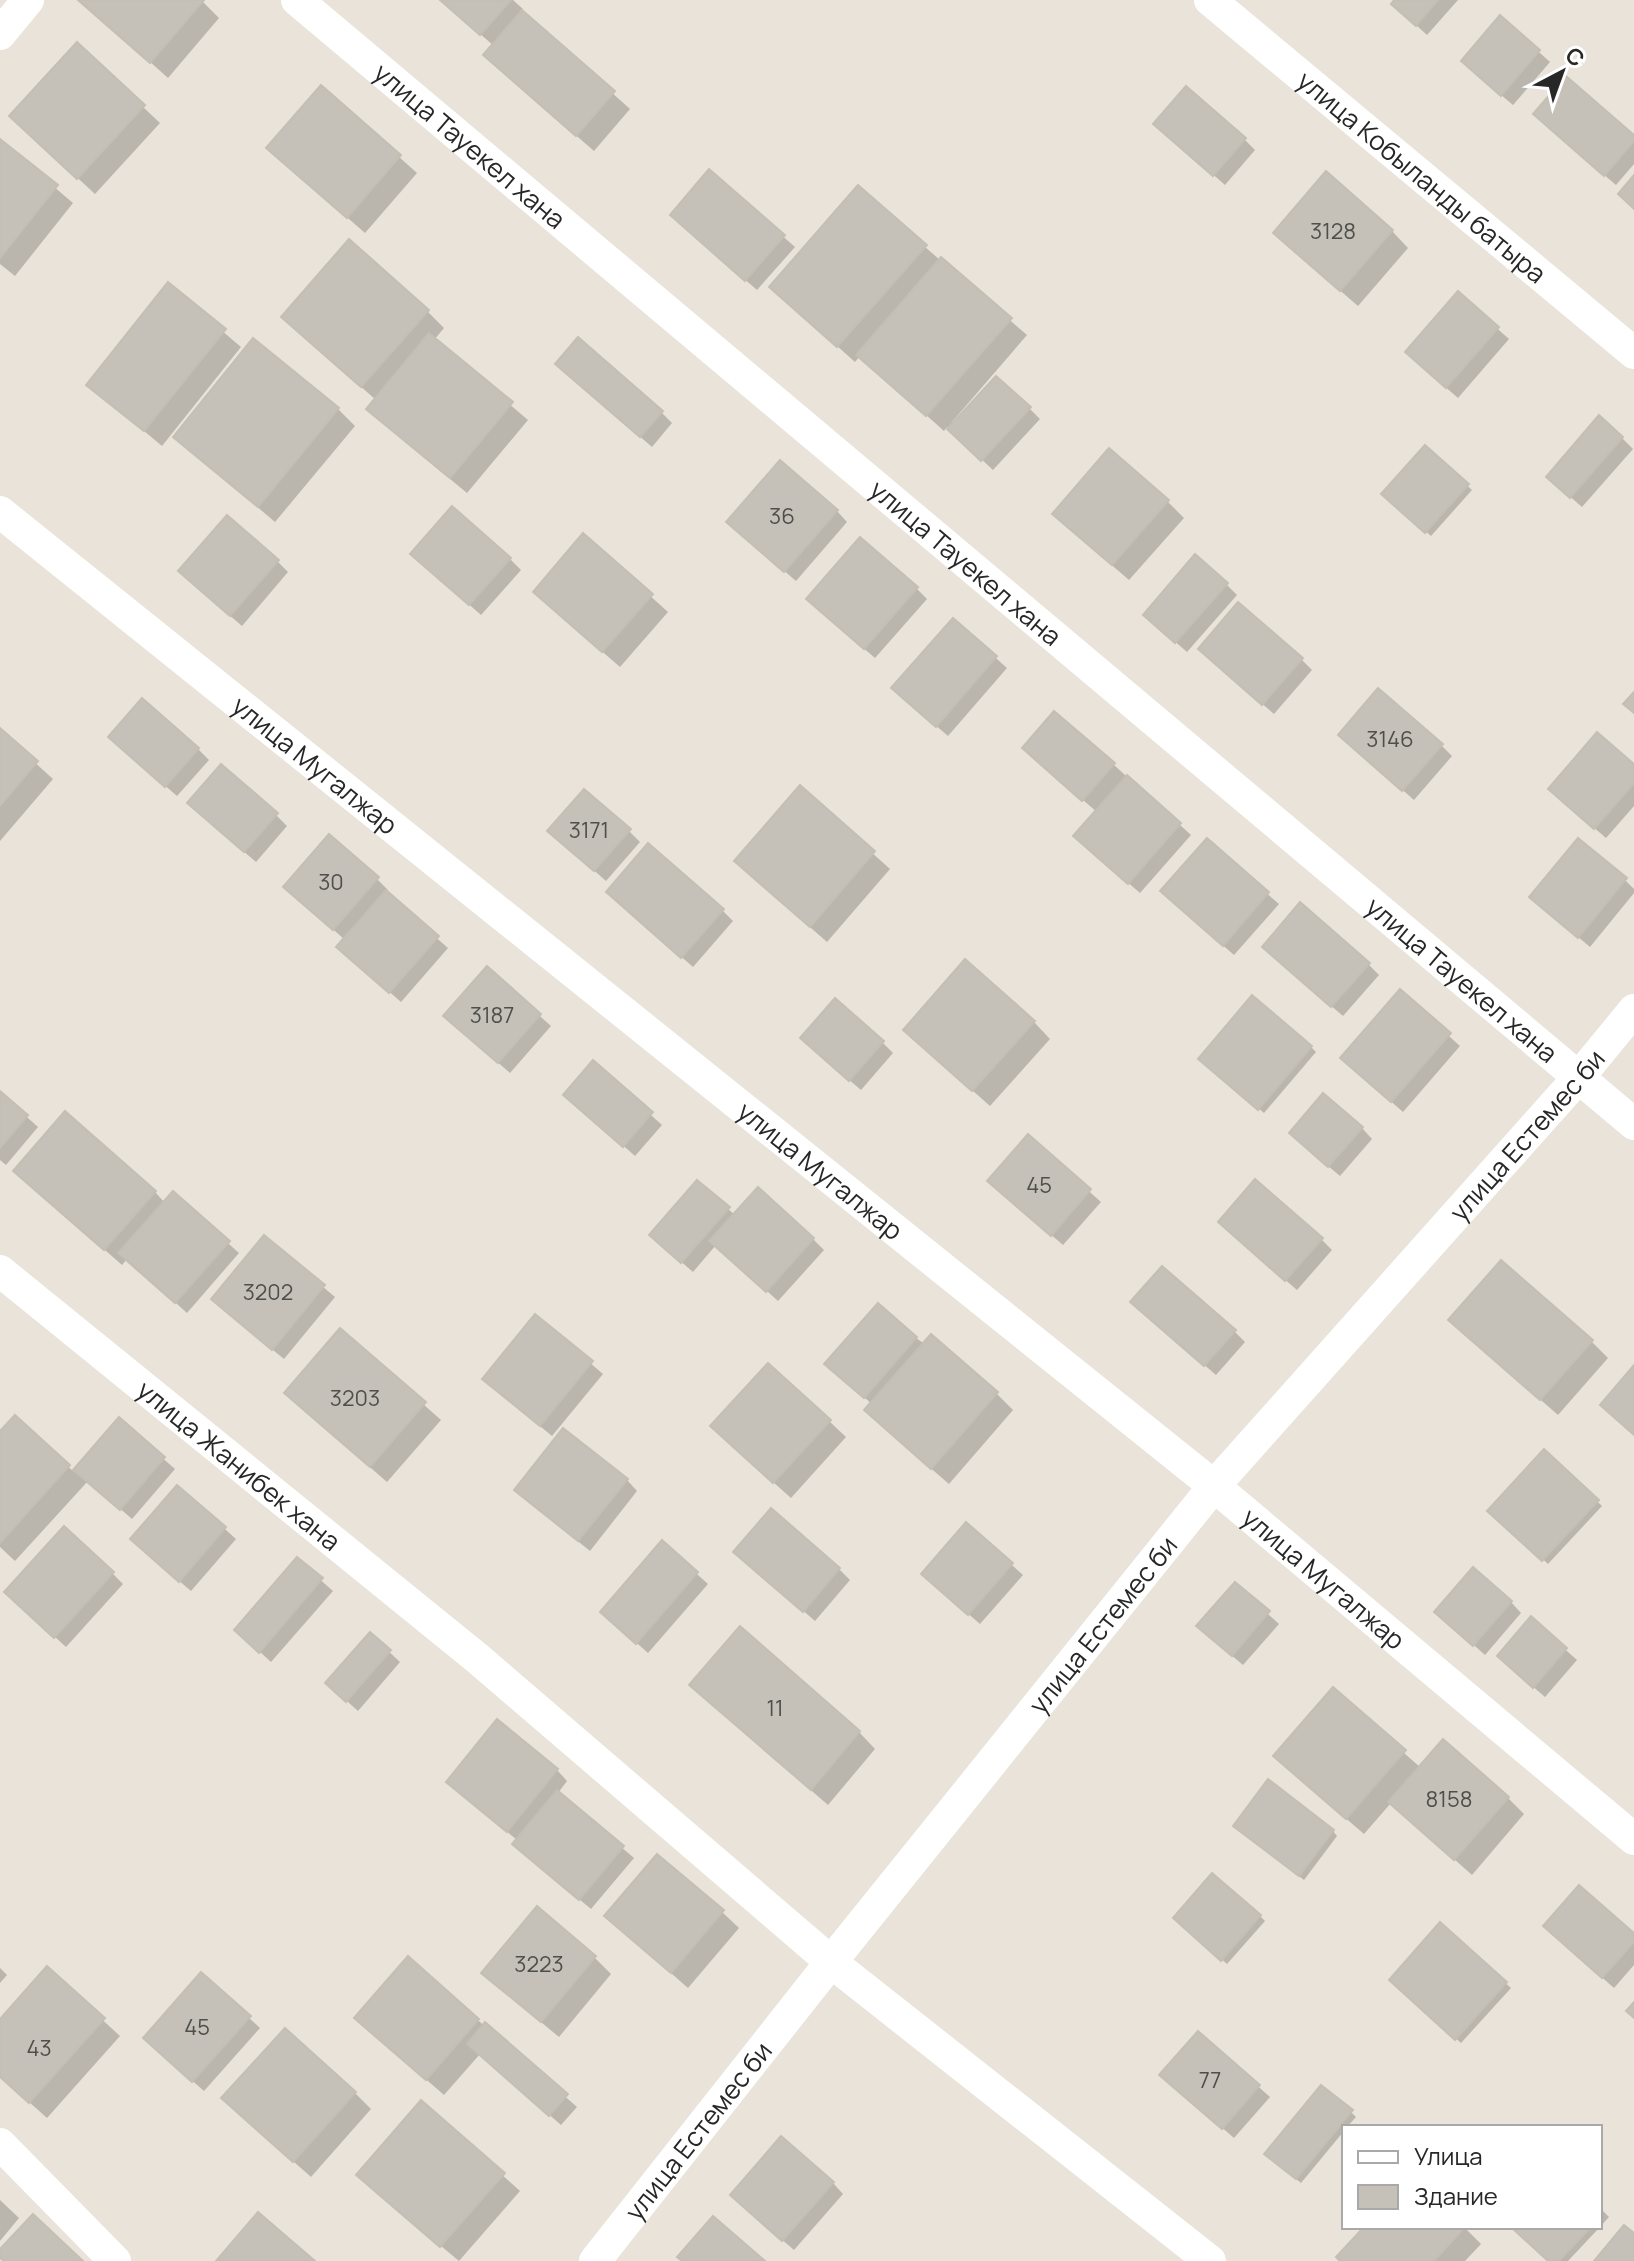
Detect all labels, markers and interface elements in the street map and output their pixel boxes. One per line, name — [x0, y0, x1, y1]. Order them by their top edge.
north arrow — [1522, 32, 1602, 112]
text: С — [1559, 40, 1591, 74]
street label: улица Тауекел хана — [366, 54, 574, 236]
street label: улица Кобыланды батыра — [1290, 62, 1554, 291]
house number: 3128 — [1310, 216, 1356, 246]
street label: улица Тауекел хана — [862, 471, 1070, 653]
house number: 36 — [769, 501, 795, 531]
street label: улица Мугалжар — [225, 687, 405, 842]
house number: 3146 — [1366, 724, 1414, 754]
house number: 3171 — [569, 815, 609, 845]
house number: 30 — [318, 867, 344, 897]
street label: улица Тауекел хана — [1358, 888, 1566, 1070]
house number: 3187 — [470, 1000, 514, 1030]
street label: улица Естемес би — [1441, 1042, 1613, 1229]
street label: улица Мугалжар — [730, 1093, 911, 1248]
house number: 45 — [1026, 1170, 1052, 1200]
house number: 3202 — [243, 1277, 293, 1307]
street label: улица Жанибек хана — [130, 1372, 349, 1559]
house number: 3203 — [330, 1383, 380, 1413]
street label: улица Мугалжар — [1235, 1499, 1413, 1657]
street label: улица Естемес би — [1020, 1528, 1185, 1721]
house number: 11 — [766, 1693, 784, 1723]
house number: 8158 — [1426, 1784, 1472, 1814]
house number: 3223 — [514, 1949, 564, 1979]
house number: 45 — [184, 2012, 210, 2042]
house number: 43 — [26, 2033, 52, 2063]
street label: улица Естемес би — [616, 2034, 780, 2228]
house number: 77 — [1199, 2065, 1221, 2095]
legend — [1342, 2125, 1602, 2229]
text: Улица — [1414, 2139, 1483, 2172]
text: Здание — [1414, 2179, 1498, 2212]

